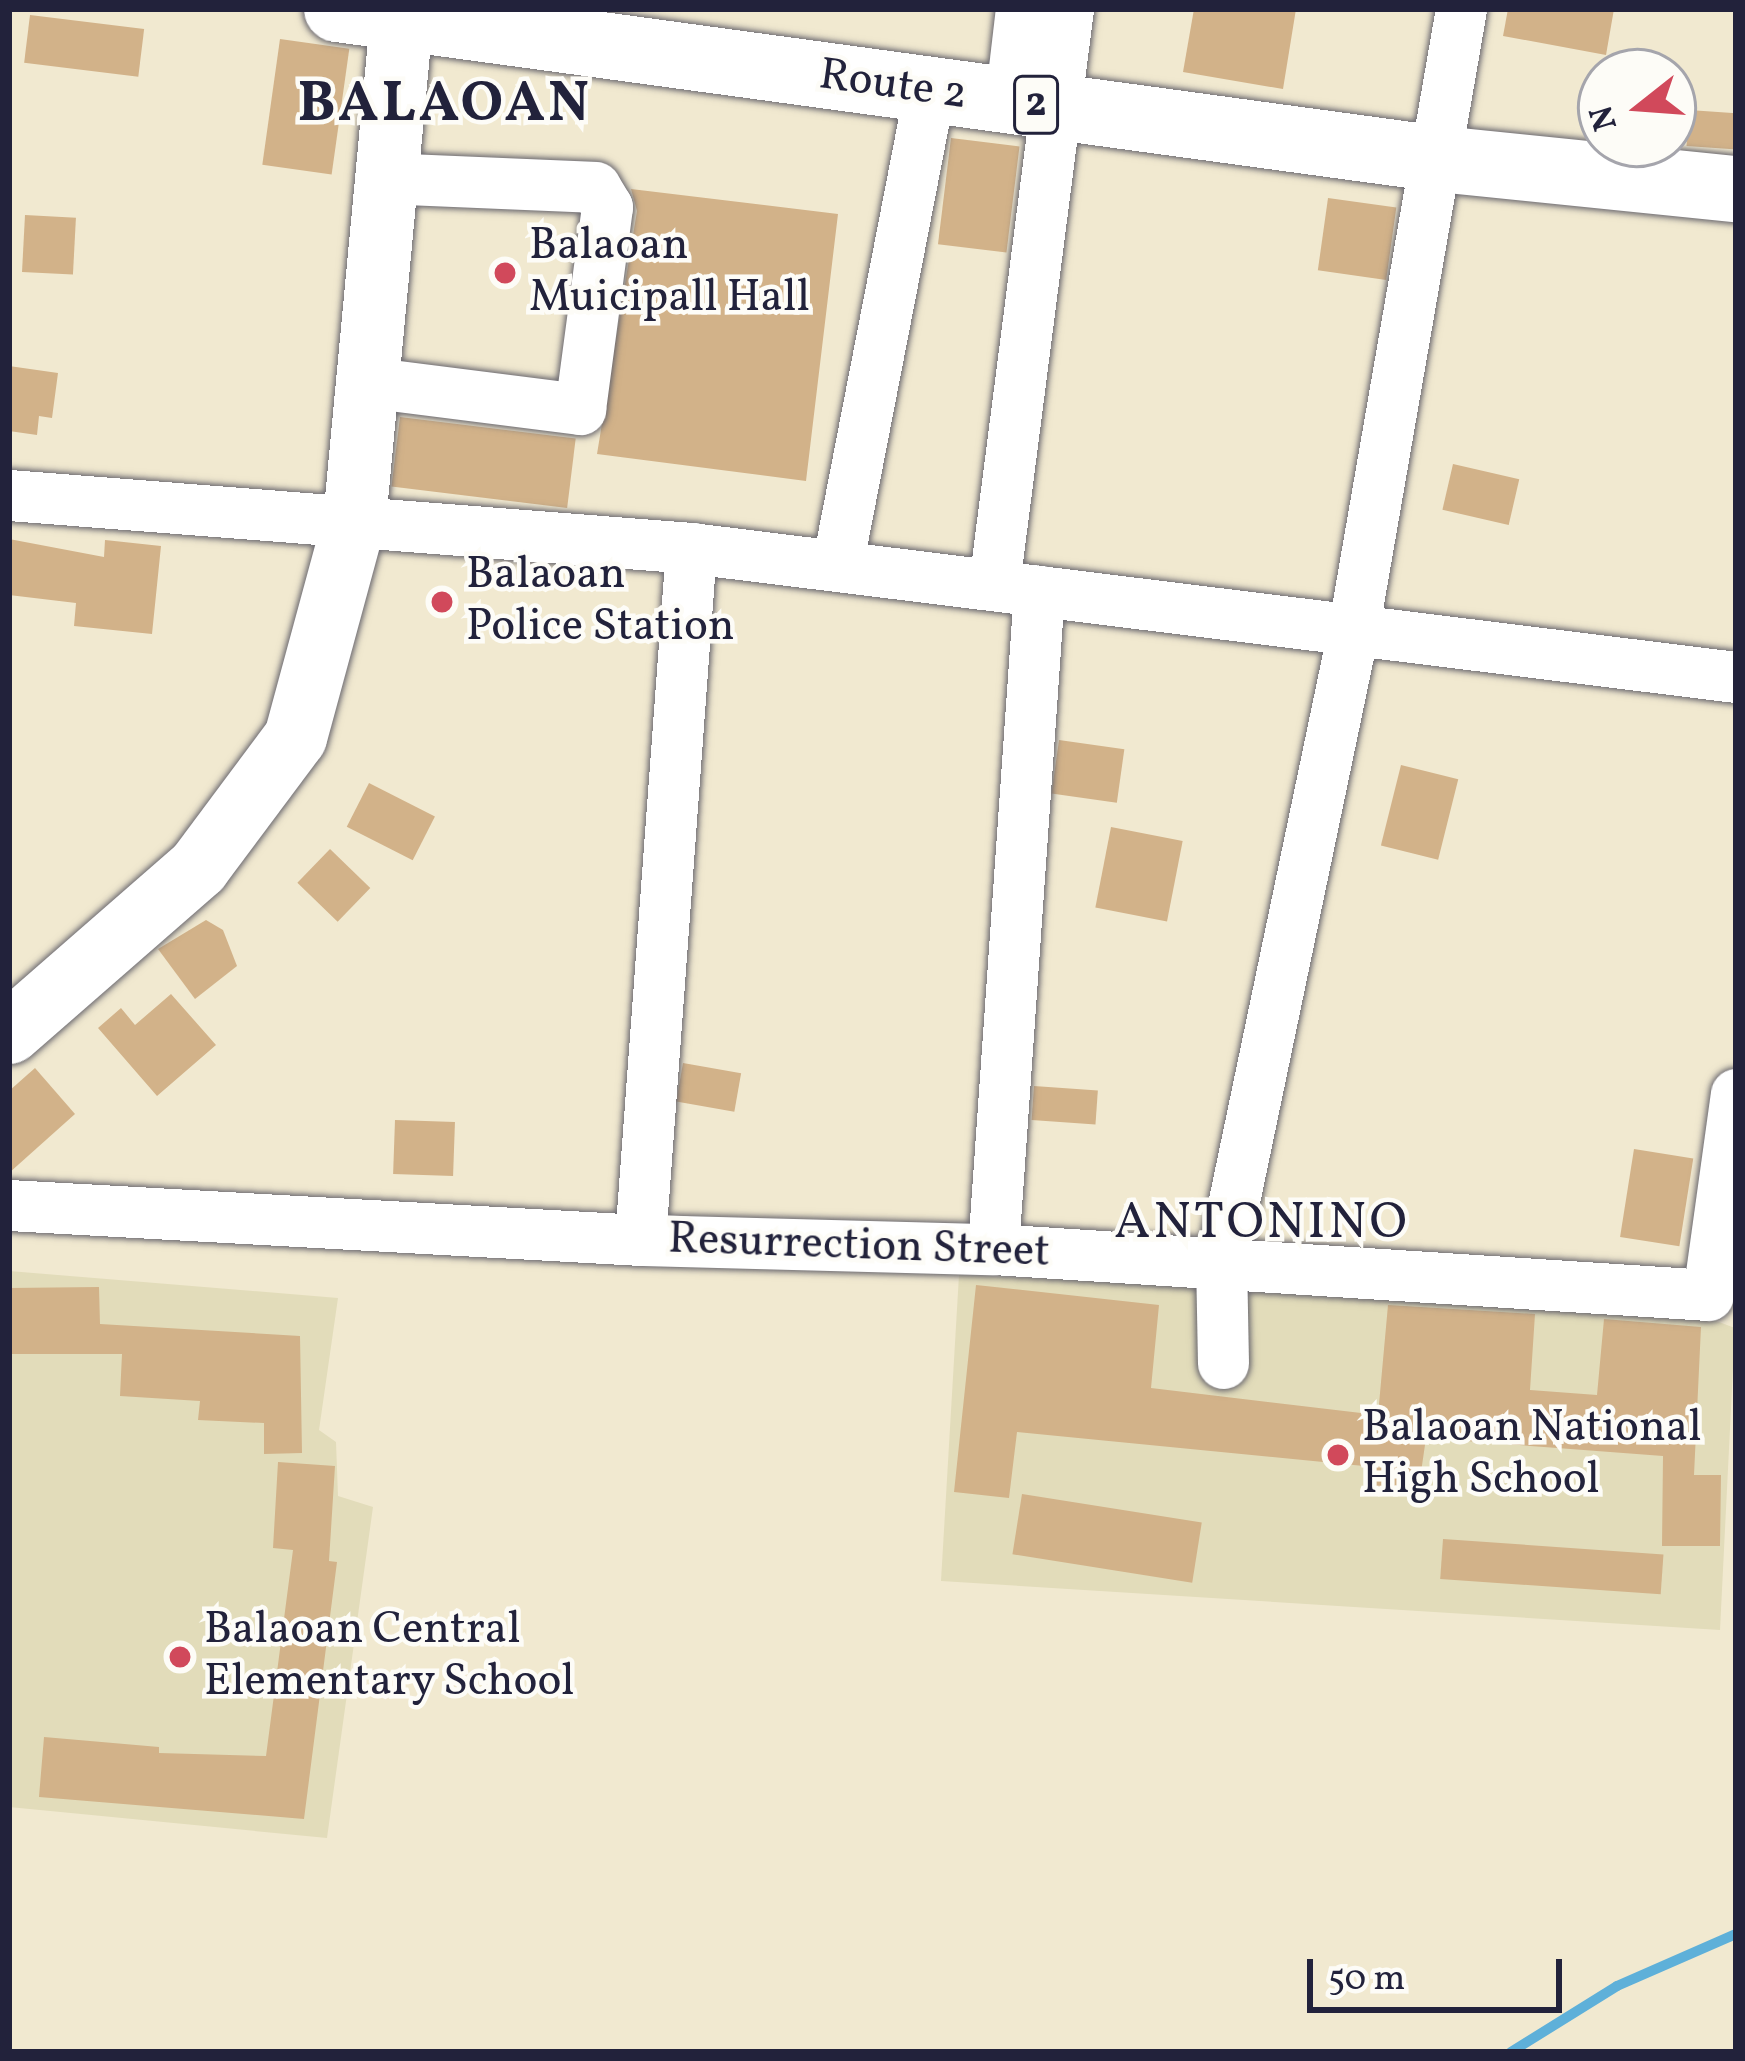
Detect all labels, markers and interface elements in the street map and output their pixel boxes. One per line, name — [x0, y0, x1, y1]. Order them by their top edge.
north arrow — [1577, 48, 1697, 168]
street label: Route 2 — [815, 49, 971, 123]
road number: 2 — [1012, 69, 1060, 141]
district label: BALAOAN — [298, 72, 592, 140]
text: N — [1580, 99, 1631, 136]
place label: Balaoan Muicipall Hall — [529, 220, 810, 326]
marker: Balaoan Muicipall Hall — [492, 260, 518, 286]
place label: Balaoan Police Station — [466, 549, 735, 655]
marker: Balaoan Police Station — [429, 589, 455, 615]
district label: ANTONINO — [1114, 1193, 1410, 1255]
street label: Resurrection Street — [667, 1213, 1051, 1281]
place label: Balaoan National High School — [1362, 1402, 1702, 1508]
marker: Balaoan National High School — [1325, 1442, 1351, 1468]
place label: Balaoan Central Elementary School — [204, 1604, 576, 1710]
marker: Balaoan Central Elementary School — [167, 1644, 193, 1670]
scale bar — [1313, 1935, 1568, 2009]
text: 50 m — [1328, 1955, 1405, 2005]

